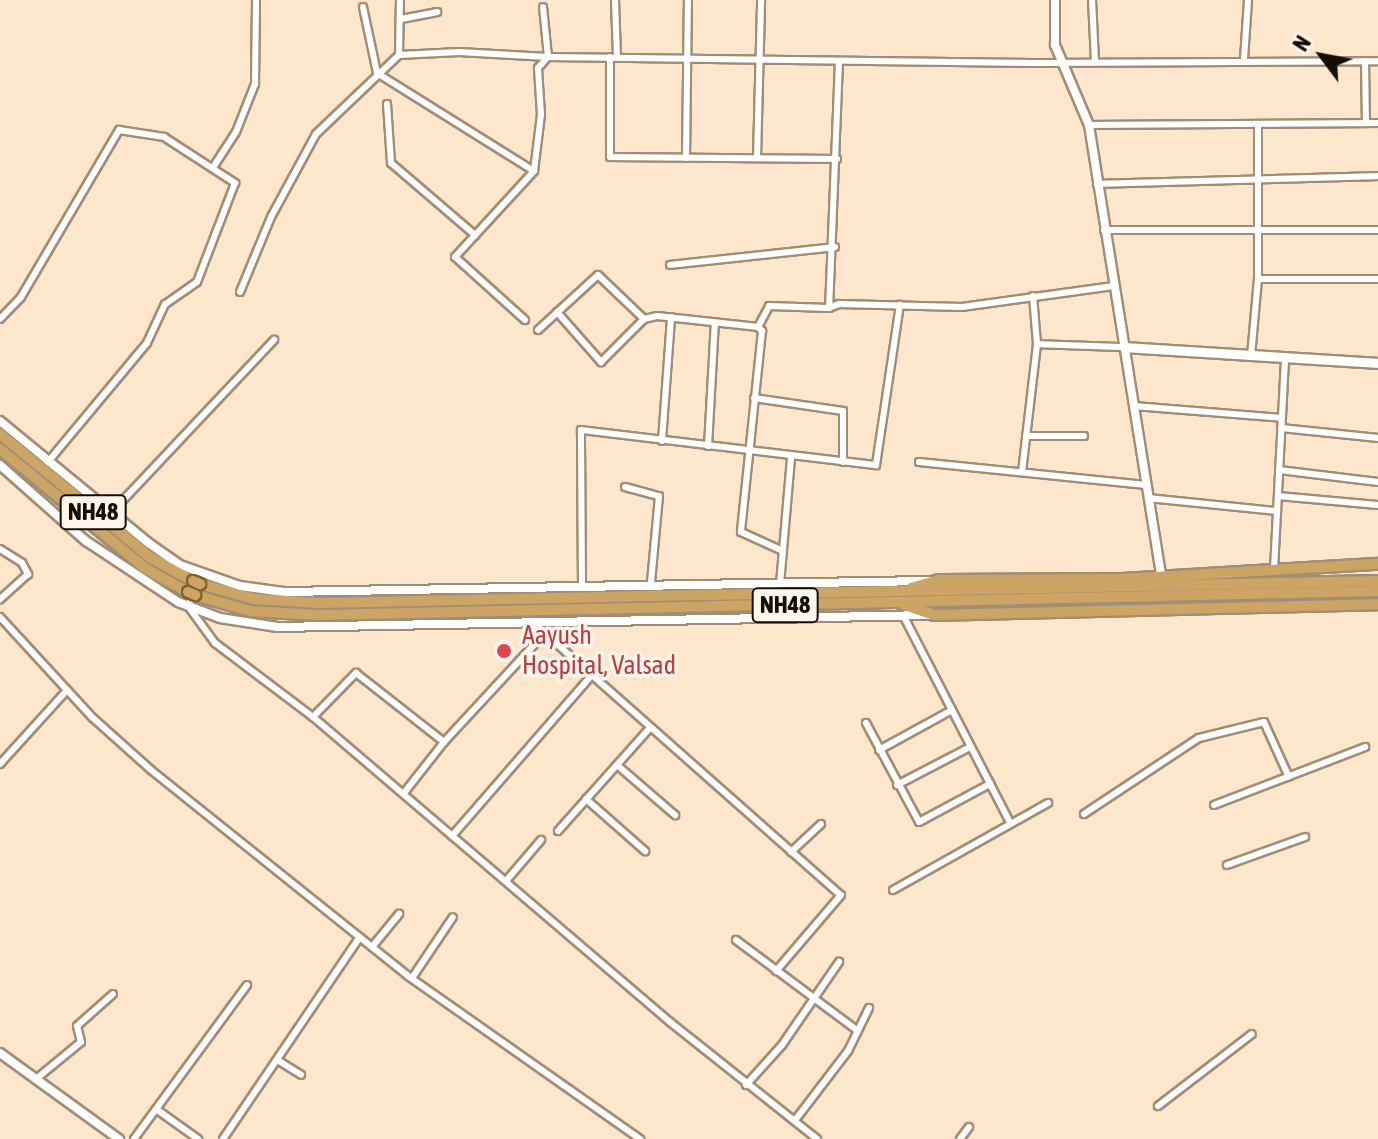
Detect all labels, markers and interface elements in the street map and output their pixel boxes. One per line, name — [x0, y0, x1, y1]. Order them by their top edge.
north arrow — [1282, 16, 1362, 96]
text: N — [1287, 31, 1316, 56]
road number: NH48 — [59, 492, 127, 532]
road number: NH48 — [751, 585, 819, 625]
place label: Aayush Hospital, Valsad — [522, 620, 676, 682]
marker: Aayush Hospital, Valsad — [493, 640, 515, 662]

